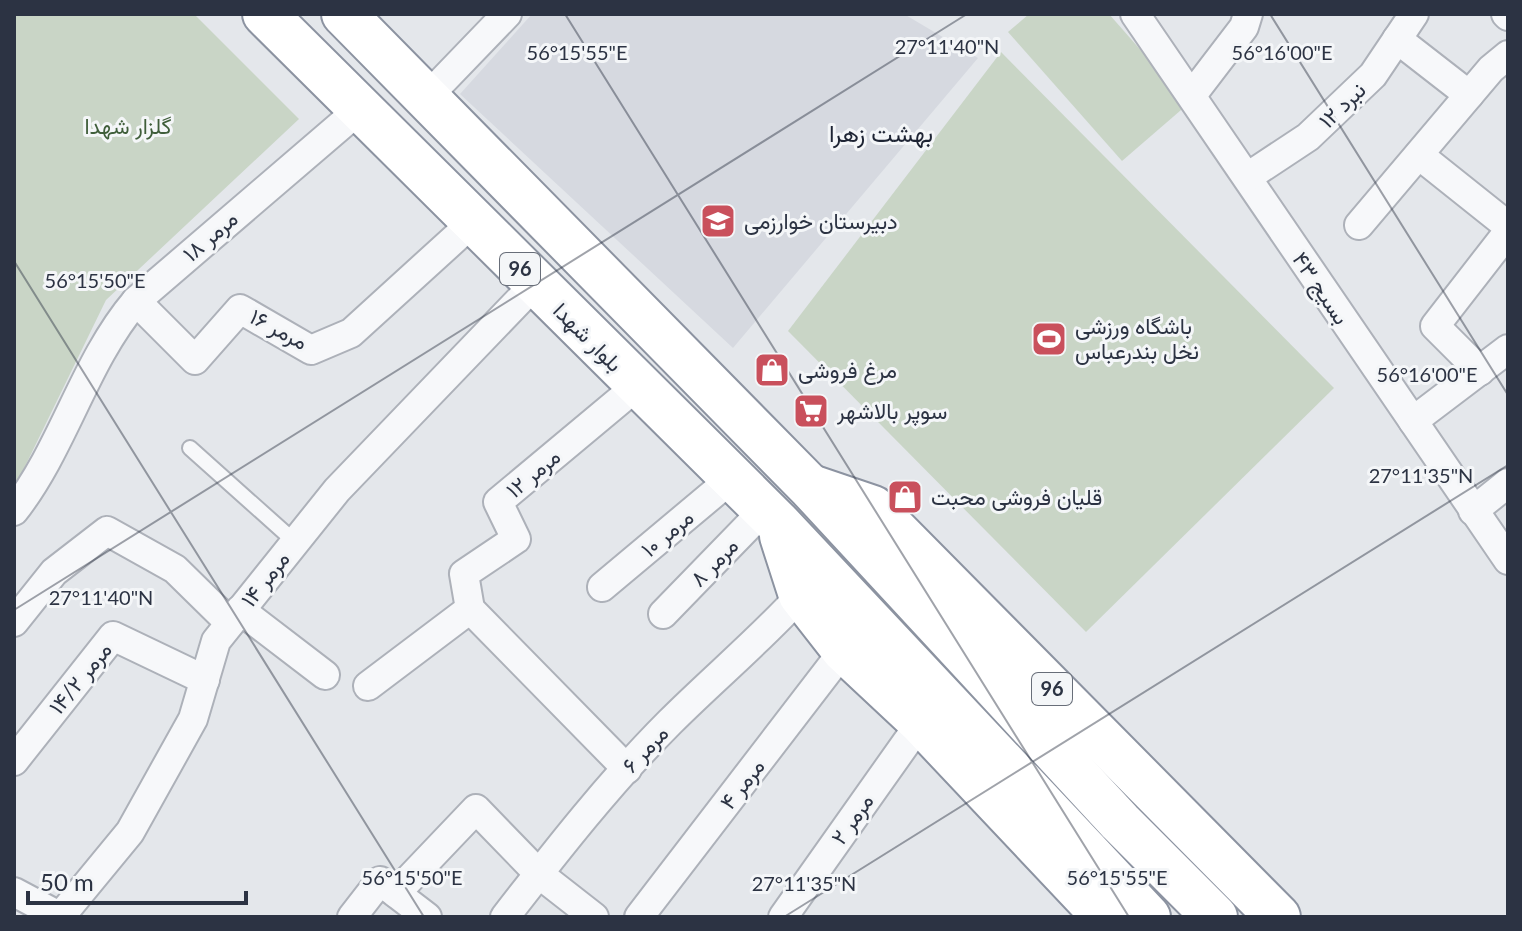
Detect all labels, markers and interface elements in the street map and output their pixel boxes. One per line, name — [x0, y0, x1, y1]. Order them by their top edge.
text: 27°11'40"N — [895, 34, 999, 58]
text: 56°15'55"E — [527, 40, 627, 64]
text: 56°16'00"E — [1232, 40, 1332, 64]
street label: نبرد ۱۲ — [1313, 76, 1371, 134]
park label: گلزار شهدا — [84, 112, 172, 140]
district label: بهشت زهرا — [829, 118, 933, 149]
school or university icon: دبیرستان خوارزمی — [699, 202, 737, 240]
street label: مرمر ۱۸ — [177, 205, 243, 267]
place label: دبیرستان خوارزمی — [744, 207, 898, 235]
street label: بسیج ۴۳ — [1286, 246, 1356, 330]
road number: 96 — [500, 253, 540, 285]
text: 56°15'50"E — [45, 268, 145, 292]
street label: بلوار شهدا — [547, 296, 629, 378]
street label: مرمر ۱۶ — [245, 302, 313, 356]
place label: باشگاه ورزشی نخل بندرعباس — [1075, 312, 1199, 365]
sports icon: باشگاه ورزشی نخل بندرعباس — [1030, 320, 1068, 358]
shop icon: مرغ فروشی — [753, 351, 791, 389]
place label: مرغ فروشی — [798, 356, 897, 385]
text: 56°16'00"E — [1377, 362, 1477, 386]
supermarket icon: سوپر بالاشهر — [792, 392, 830, 430]
place label: سوپر بالاشهر — [836, 397, 947, 426]
street label: مرمر ۱۲ — [500, 442, 566, 504]
text: 27°11'35"N — [1369, 463, 1473, 487]
shop icon: قلیان فروشی محبت — [886, 478, 924, 516]
place label: قلیان فروشی محبت — [931, 483, 1102, 511]
street label: مرمر ۱۰ — [635, 503, 699, 563]
street label: مرمر ۸ — [684, 532, 744, 592]
street label: مرمر ۱۴ — [234, 545, 296, 613]
text: 27°11'40"N — [49, 585, 153, 609]
street label: مرمر ۱۴/۲ — [42, 636, 118, 720]
road number: 96 — [1032, 673, 1072, 705]
street label: مرمر ۶ — [616, 719, 674, 779]
street label: مرمر ۴ — [713, 753, 771, 815]
street label: مرمر ۲ — [825, 788, 879, 850]
scale bar — [28, 855, 246, 905]
text: 56°15'50"E — [362, 865, 462, 889]
text: 56°15'55"E — [1067, 865, 1167, 889]
text: 50 m — [40, 867, 94, 896]
text: 27°11'35"N — [752, 871, 856, 895]

